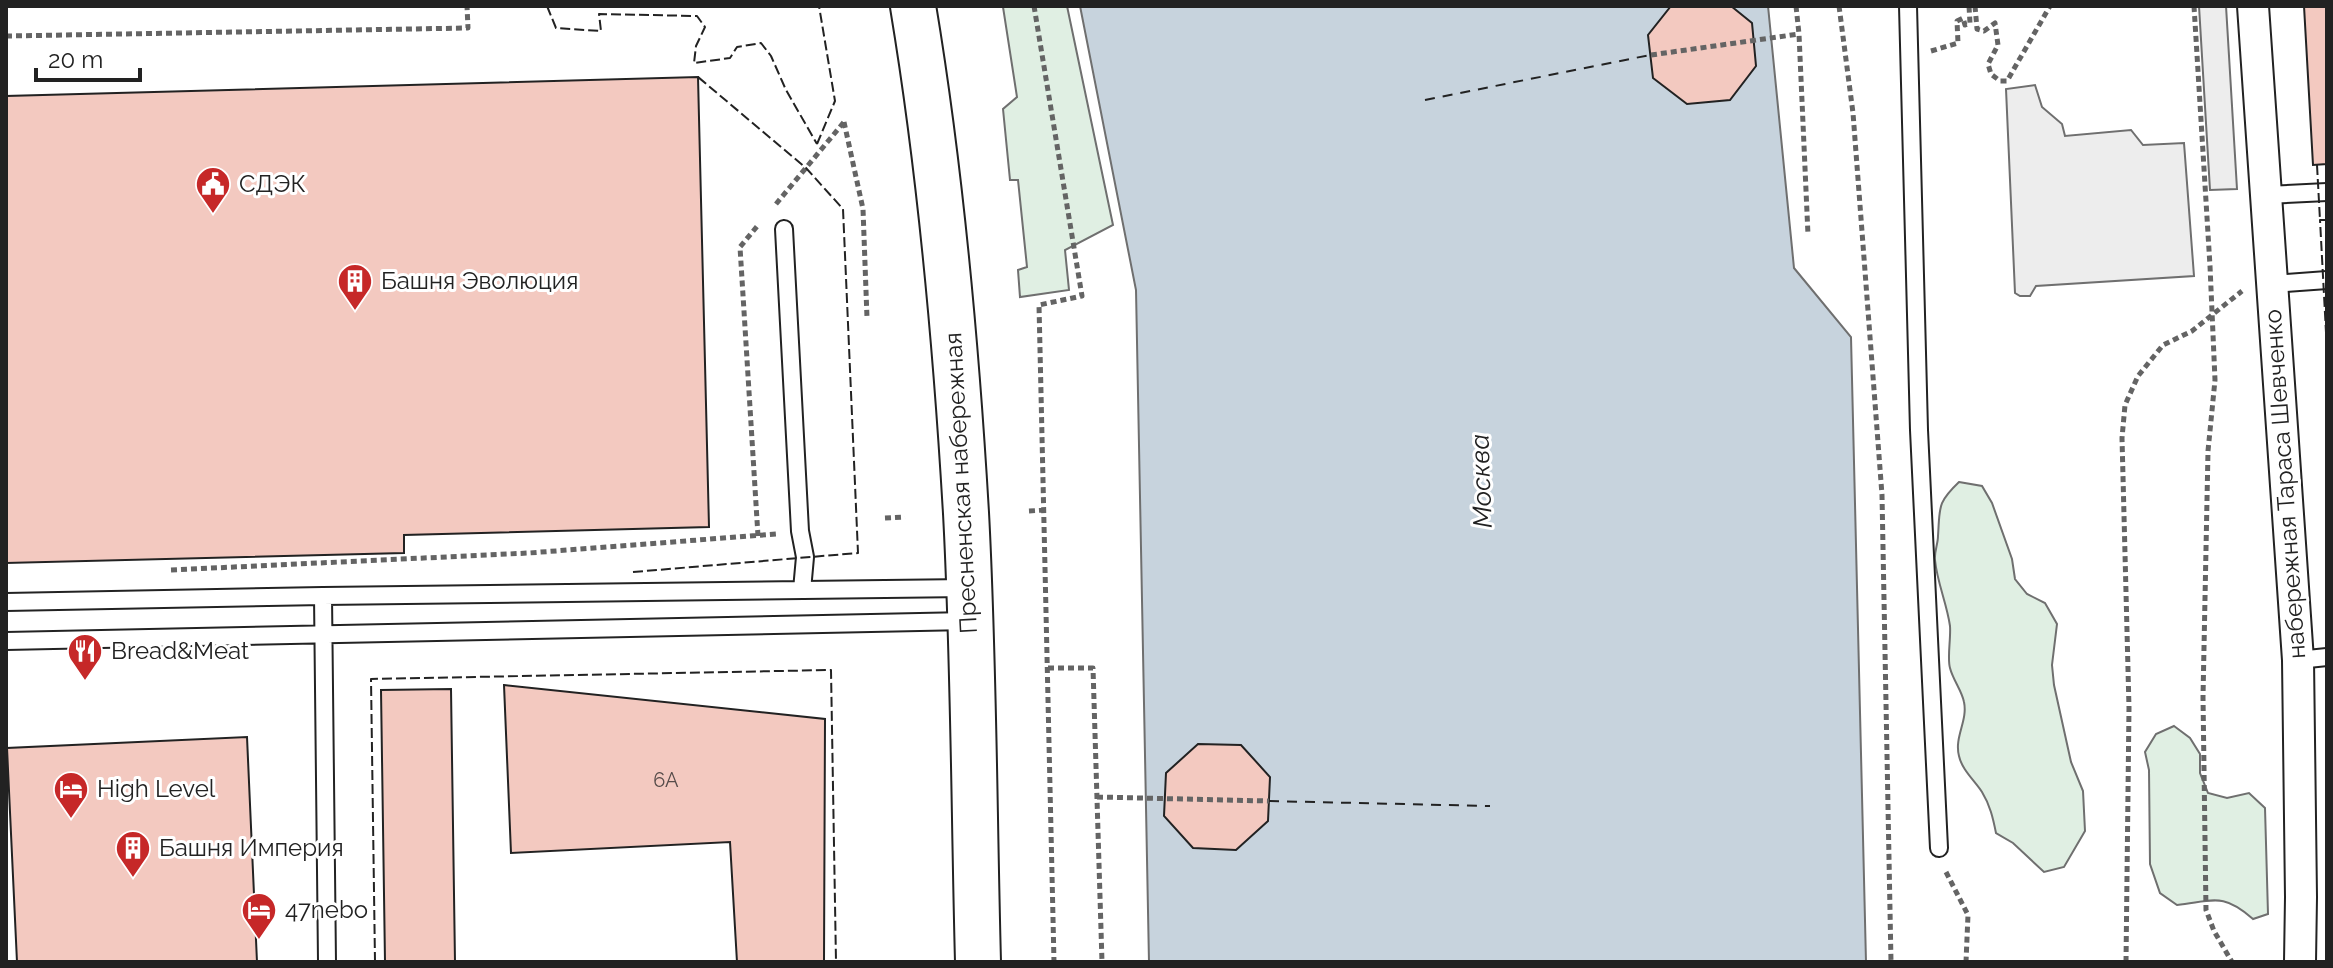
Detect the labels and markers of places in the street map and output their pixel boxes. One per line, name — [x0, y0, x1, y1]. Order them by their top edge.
public building icon: СДЭК — [194, 165, 232, 215]
place label: СДЭК — [239, 169, 306, 198]
building icon: Башня Эволюция — [336, 262, 374, 312]
place label: Башня Эволюция — [381, 266, 579, 295]
restaurant icon: Bread&Meat — [66, 632, 104, 682]
place label: Bread&Meat — [111, 636, 249, 665]
hotel icon: High Level — [52, 770, 90, 820]
place label: High Level — [97, 774, 216, 803]
building icon: Башня Империя — [114, 829, 152, 879]
place label: Башня Империя — [159, 833, 344, 862]
hotel icon: 47nebo — [240, 891, 278, 941]
place label: 47nebo — [285, 895, 368, 924]

